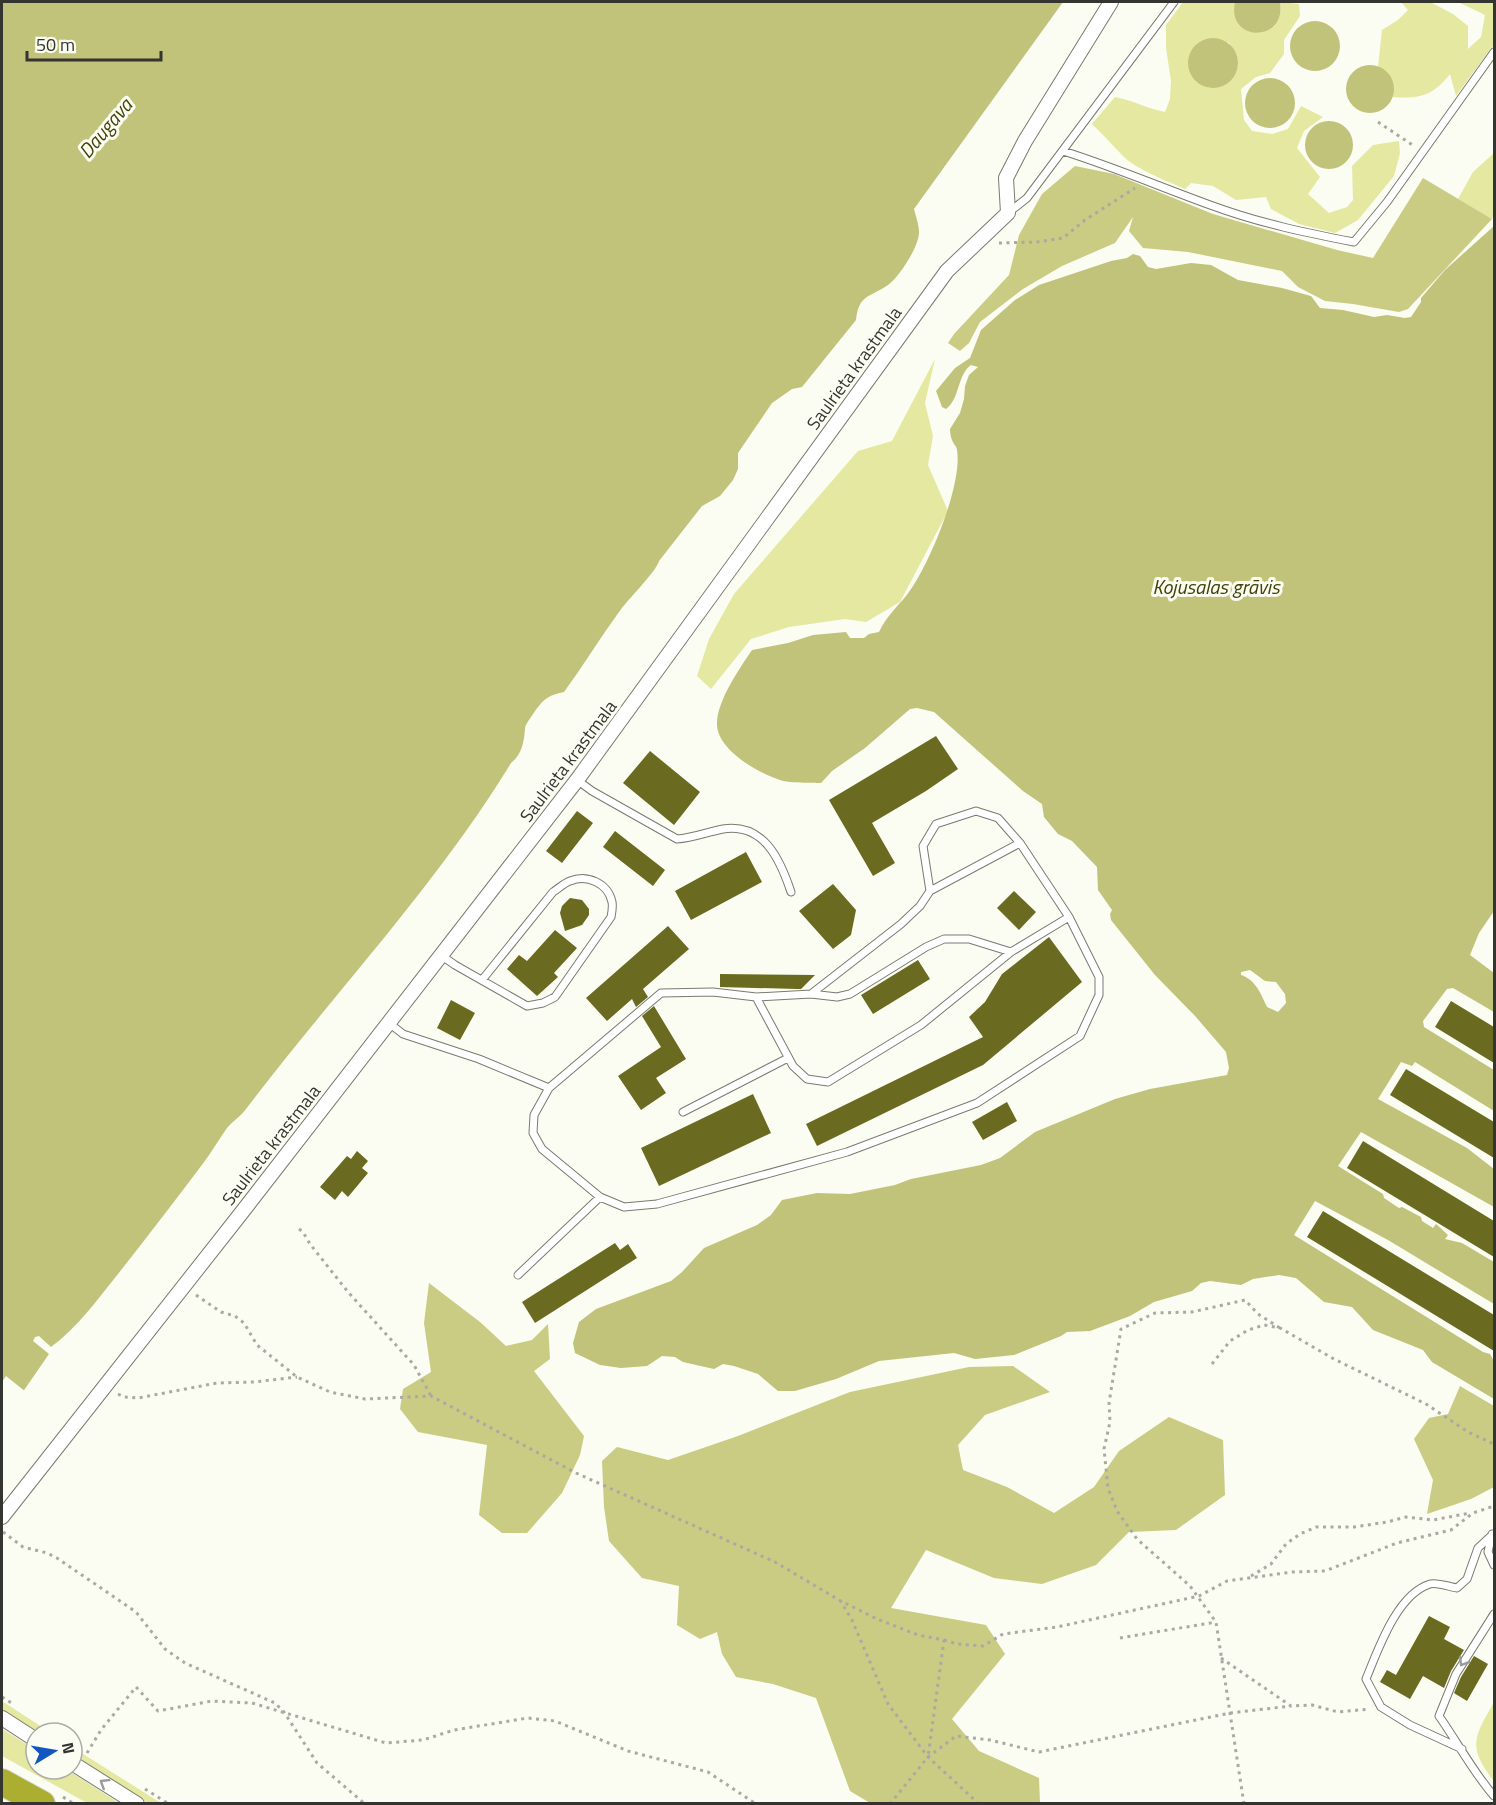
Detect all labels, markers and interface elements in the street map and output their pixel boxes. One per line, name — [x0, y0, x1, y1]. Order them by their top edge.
scale bar — [27, 24, 160, 62]
text: 50 m — [36, 31, 75, 58]
water label: Daugava — [71, 90, 140, 165]
street label: Saulrieta krastmala — [800, 301, 908, 435]
water label: Kojusalas grāvis — [1153, 571, 1281, 602]
street label: Saulrieta krastmala — [513, 694, 623, 828]
street label: Saulrieta krastmala — [215, 1079, 327, 1211]
one-way arrow — [1460, 1656, 1471, 1667]
north arrow — [24, 1721, 84, 1781]
text: N — [56, 1740, 82, 1756]
one-way arrow — [100, 1779, 110, 1791]

